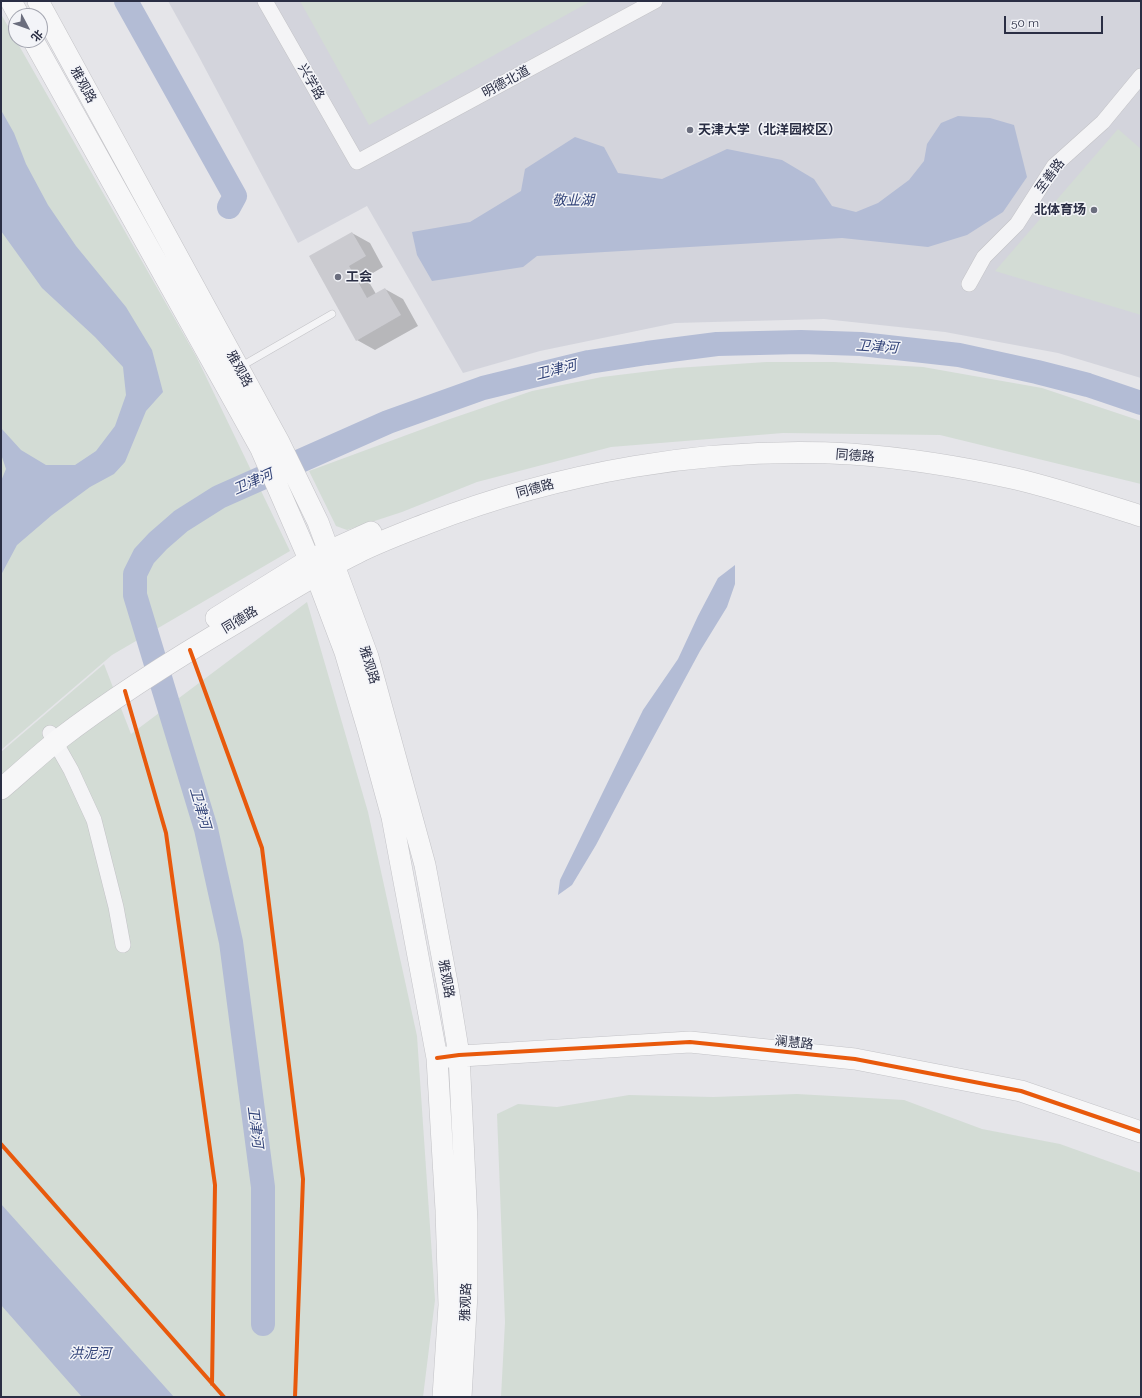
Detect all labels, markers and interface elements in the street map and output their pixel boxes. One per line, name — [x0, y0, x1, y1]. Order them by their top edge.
north arrow — [8, 8, 48, 48]
scale bar — [1006, 8, 1105, 34]
text: 50 m — [1011, 16, 1039, 30]
text: 北 — [28, 27, 45, 44]
street label: 兴学路 — [294, 61, 328, 103]
street label: 明德北道 — [479, 63, 533, 101]
street label: 雅观路 — [67, 64, 99, 106]
place label: 天津大学（北洋园校区） — [698, 122, 841, 138]
marker: 天津大学（北洋园校区） — [685, 125, 695, 135]
street label: 至善路 — [1032, 156, 1068, 196]
water label: 敬业湖 — [552, 193, 594, 209]
place label: 北体育场 — [1034, 202, 1086, 218]
marker: 北体育场 — [1089, 205, 1099, 215]
place label: 工会 — [346, 269, 372, 285]
marker: 工会 — [333, 272, 343, 282]
water label: 卫津河 — [855, 337, 899, 357]
street label: 雅观路 — [223, 348, 255, 390]
water label: 卫津河 — [534, 357, 578, 383]
street label: 同德路 — [835, 447, 875, 465]
water label: 卫津河 — [230, 466, 276, 498]
street label: 同德路 — [514, 476, 556, 502]
street label: 同德路 — [219, 603, 261, 637]
street label: 雅观路 — [356, 644, 382, 686]
water label: 卫津河 — [186, 785, 214, 831]
street label: 雅观路 — [435, 958, 457, 1000]
street label: 澜慧路 — [774, 1033, 814, 1053]
water label: 卫津河 — [244, 1105, 266, 1149]
street label: 雅观路 — [458, 1282, 474, 1322]
water label: 洪泥河 — [69, 1346, 111, 1362]

